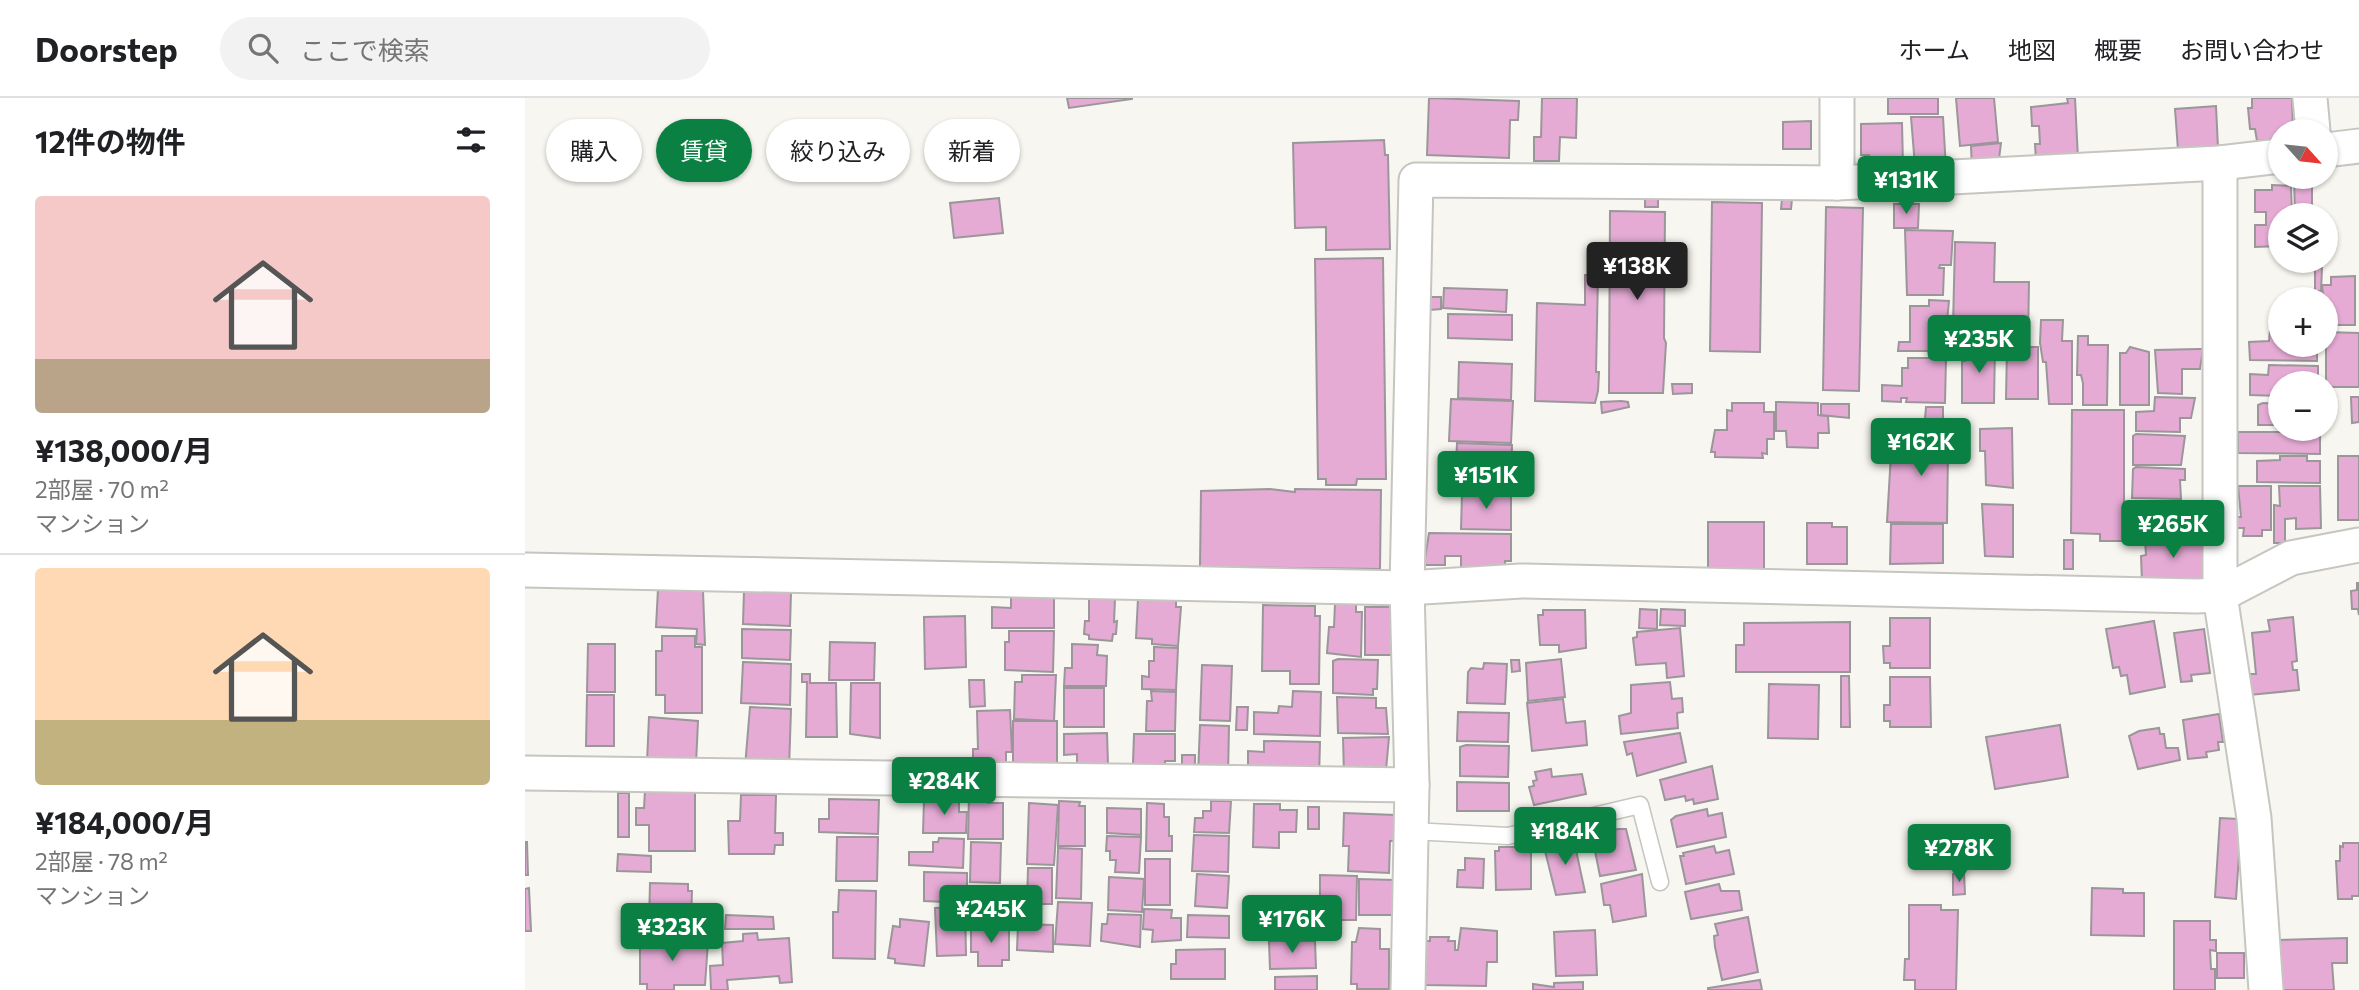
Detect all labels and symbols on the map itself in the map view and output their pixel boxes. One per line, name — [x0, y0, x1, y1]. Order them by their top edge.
north arrow — [2268, 119, 2338, 189]
pin: ¥131K — [1857, 156, 1955, 216]
pin: ¥138K — [1588, 242, 1686, 302]
pin: ¥235K — [1930, 316, 2028, 375]
pin: ¥162K — [1872, 418, 1970, 478]
pin: ¥151K — [1437, 452, 1535, 511]
pin: ¥265K — [2124, 500, 2222, 560]
pin: ¥284K — [895, 758, 993, 817]
pin: ¥184K — [1516, 808, 1614, 867]
pin: ¥278K — [1910, 824, 2008, 884]
pin: ¥245K — [942, 886, 1040, 945]
pin: ¥176K — [1243, 896, 1341, 955]
pin: ¥323K — [623, 904, 721, 963]

